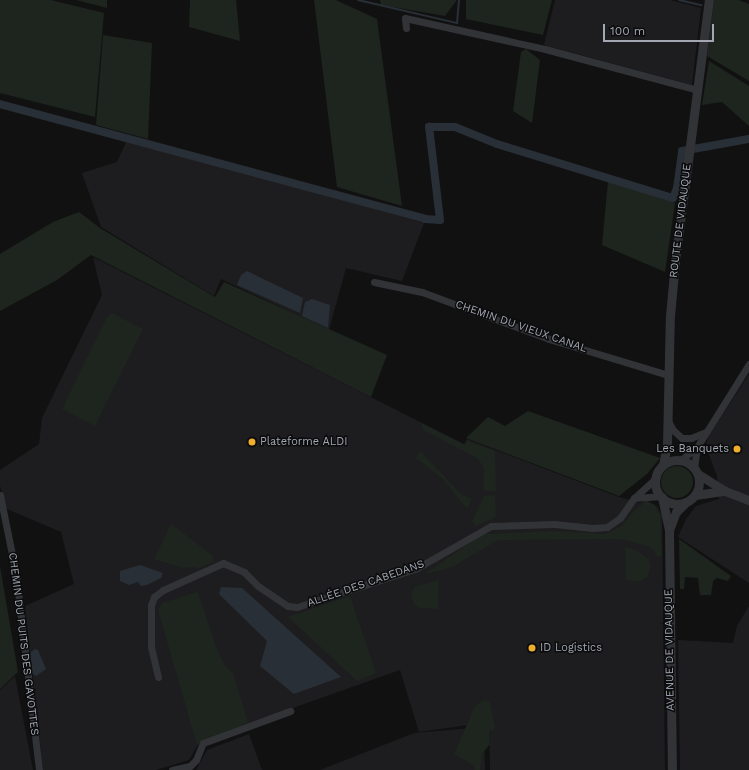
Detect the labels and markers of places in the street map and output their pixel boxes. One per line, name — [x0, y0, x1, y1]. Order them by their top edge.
place label: Plateforme ALDI — [260, 435, 348, 449]
marker: Plateforme ALDI — [247, 437, 257, 447]
place label: Les Banquets — [656, 442, 729, 456]
marker: Les Banquets — [732, 444, 742, 454]
place label: ID Logistics — [540, 641, 602, 655]
marker: ID Logistics — [527, 643, 537, 653]

